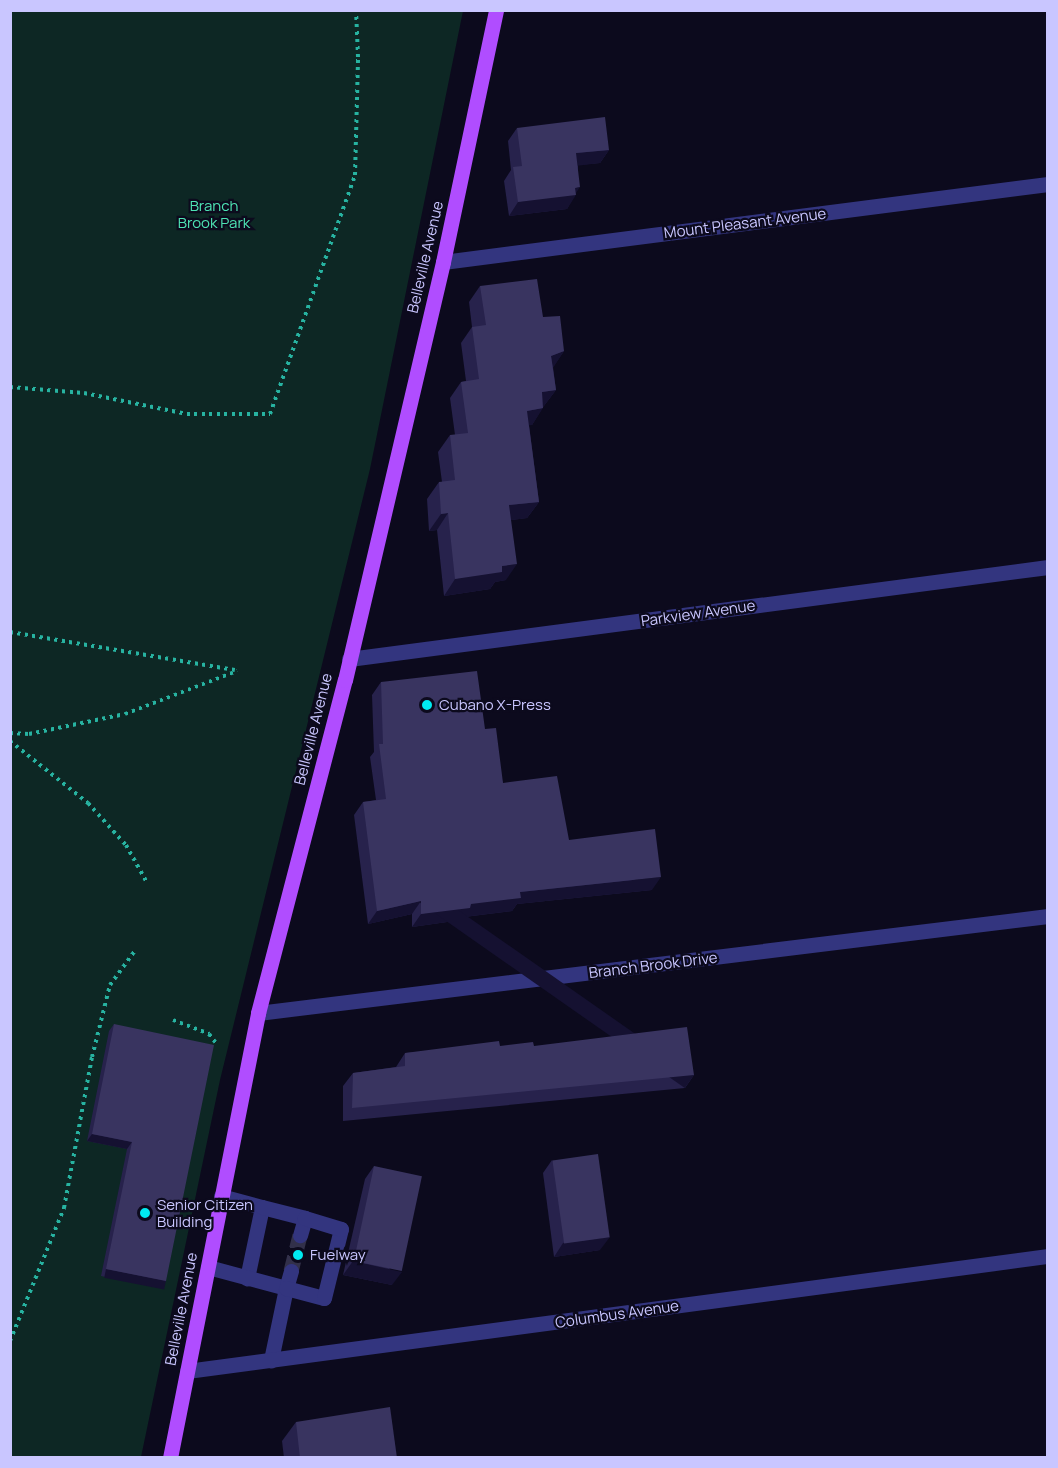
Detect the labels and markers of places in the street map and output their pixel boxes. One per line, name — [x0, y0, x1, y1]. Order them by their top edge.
place label: Cubano X-Press — [439, 696, 551, 714]
marker: Cubano X-Press — [420, 698, 434, 712]
place label: Senior Citizen Building — [157, 1195, 253, 1230]
marker: Senior Citizen Building — [138, 1206, 152, 1220]
place label: Fuelway — [310, 1246, 366, 1264]
marker: Fuelway — [291, 1248, 305, 1262]

